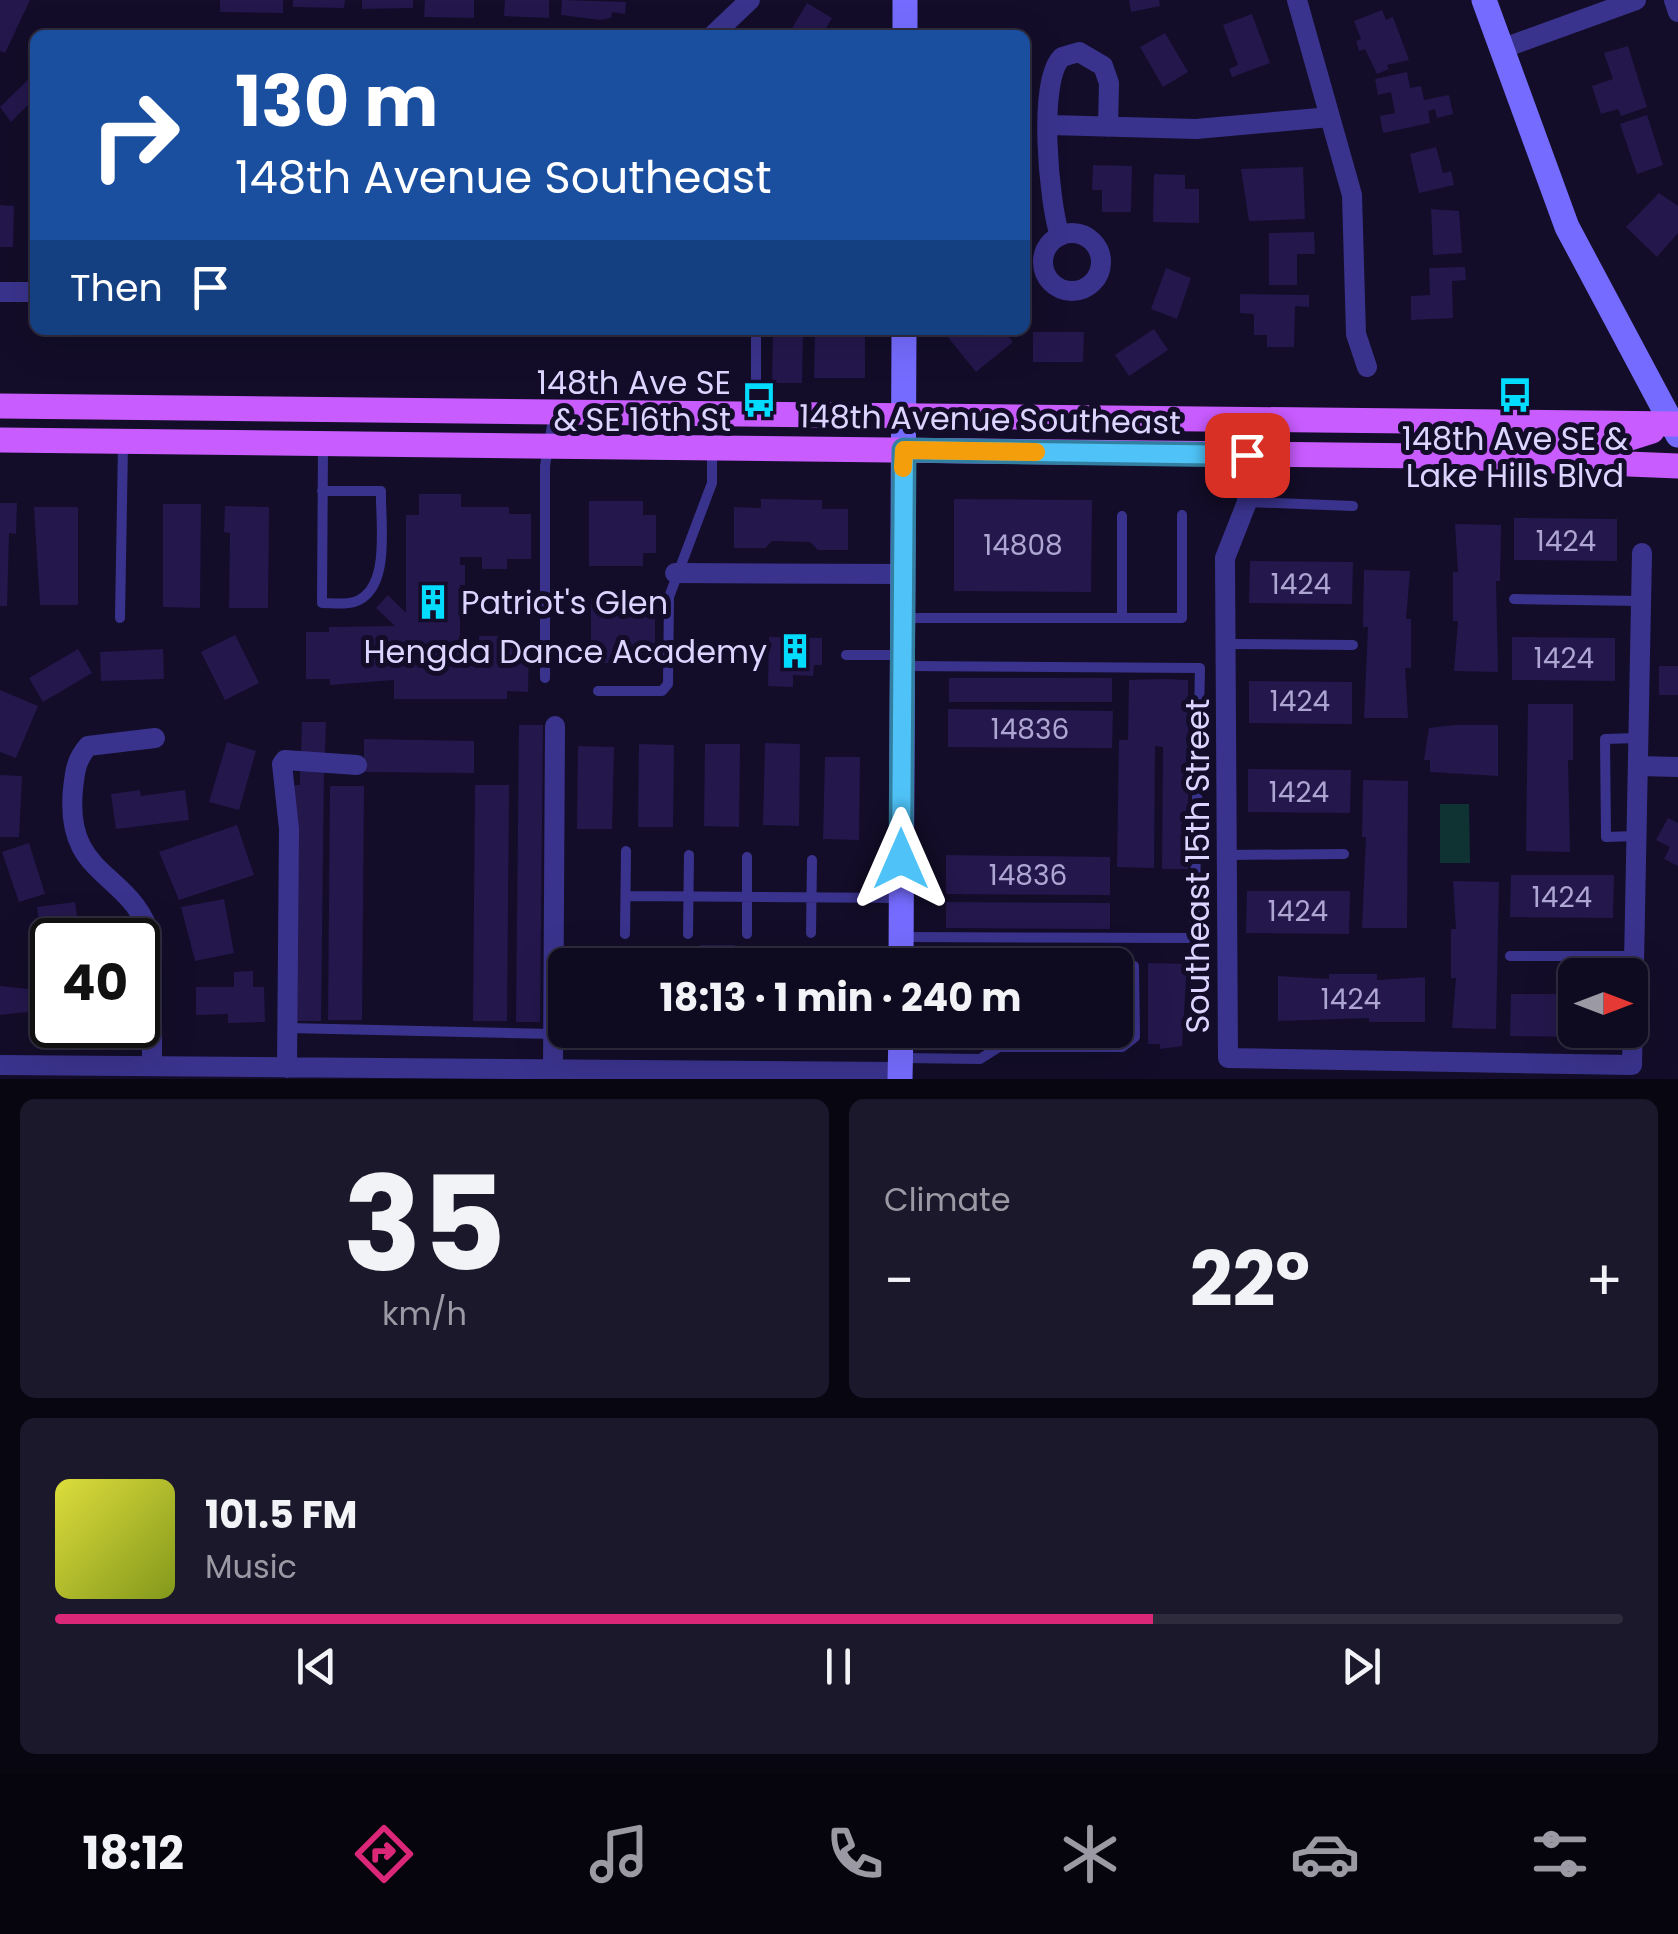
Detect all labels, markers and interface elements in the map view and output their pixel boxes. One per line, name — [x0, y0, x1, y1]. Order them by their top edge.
text: 130 m — [235, 52, 438, 151]
icon: right — [70, 70, 200, 200]
text: 148th Avenue Southeast — [235, 146, 772, 209]
icon: arrive — [183, 260, 238, 315]
text: Then — [70, 261, 163, 314]
place label: 148th Ave SE & SE 16th St — [537, 360, 731, 442]
bus stop icon: 148th Ave SE & Lake Hills Blvd — [1496, 376, 1534, 414]
bus stop icon: 148th Ave SE & SE 16th St — [740, 381, 778, 419]
street label: 148th Avenue Southeast — [799, 393, 1181, 445]
pin — [1205, 413, 1290, 498]
place label: 148th Ave SE & Lake Hills Blvd — [1402, 416, 1629, 498]
icon: arrive — [1220, 428, 1275, 483]
house number: 1424 — [1536, 522, 1596, 561]
house number: 14808 — [983, 526, 1063, 565]
house number: 1424 — [1271, 565, 1331, 604]
place label: Patriot's Glen — [461, 580, 668, 625]
building icon: Patriot's Glen — [414, 583, 452, 621]
place label: Hengda Dance Academy — [363, 629, 767, 674]
building icon: Hengda Dance Academy — [776, 632, 814, 670]
house number: 1424 — [1534, 639, 1594, 678]
house number: 1424 — [1270, 682, 1330, 721]
street label: Southeast 15th Street — [1175, 699, 1220, 1033]
house number: 14836 — [991, 710, 1069, 749]
house number: 1424 — [1269, 773, 1329, 812]
position arrow — [849, 807, 953, 911]
house number: 14836 — [989, 856, 1067, 895]
house number: 1424 — [1532, 878, 1592, 917]
house number: 1424 — [1268, 892, 1328, 931]
speed limit sign: 40 — [30, 918, 160, 1048]
north arrow — [1558, 958, 1648, 1048]
map controls — [1558, 958, 1648, 1048]
text: 18:13 · 1 min · 240 m — [660, 971, 1021, 1024]
house number: 1424 — [1321, 980, 1381, 1019]
text: 35 — [343, 1133, 506, 1316]
text: Climate — [884, 1177, 1011, 1222]
text: 22° — [1190, 1227, 1310, 1332]
text: − — [884, 1242, 914, 1319]
text: + — [1585, 1242, 1623, 1319]
text: km/h — [382, 1291, 467, 1336]
text: 101.5 FM — [205, 1488, 358, 1541]
text: Music — [205, 1544, 297, 1589]
icon: previous — [289, 1639, 344, 1694]
icon: pause — [811, 1639, 866, 1694]
icon: next — [1334, 1639, 1389, 1694]
icon: directions — [349, 1819, 419, 1889]
icon: music — [584, 1819, 654, 1889]
icon: phone — [820, 1819, 890, 1889]
icon: climate — [1055, 1819, 1125, 1889]
icon: car — [1290, 1819, 1360, 1889]
icon: filters — [1525, 1819, 1595, 1889]
text: 18:12 — [83, 1822, 184, 1885]

